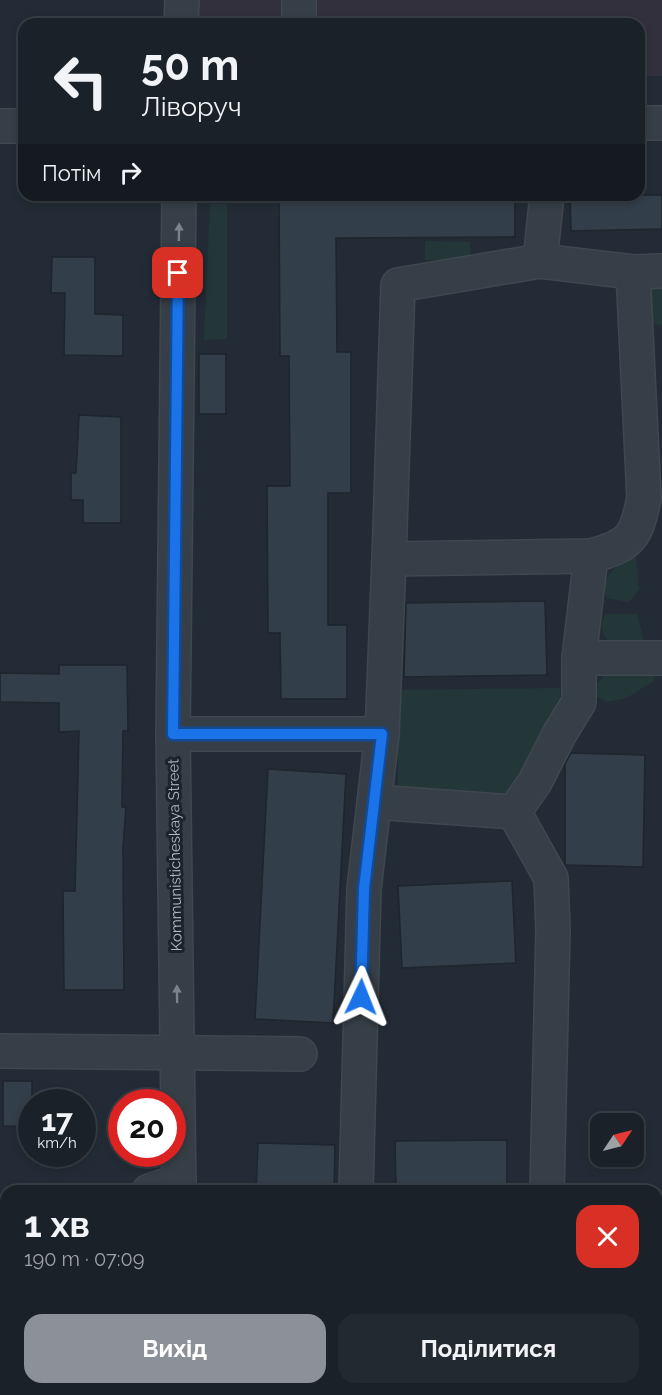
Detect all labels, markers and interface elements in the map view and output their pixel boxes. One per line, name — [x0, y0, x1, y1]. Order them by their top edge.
text: 50 m — [141, 41, 239, 90]
icon: left — [42, 42, 120, 120]
text: Ліворуч — [141, 91, 242, 122]
icon: right — [114, 156, 147, 189]
text: Потім — [42, 160, 102, 186]
one-way arrow — [174, 222, 184, 241]
pin — [152, 247, 203, 298]
icon: arrive — [161, 256, 194, 289]
street label: Kommunisticheskaya Street — [164, 759, 186, 951]
position arrow — [329, 965, 393, 1029]
one-way arrow — [172, 984, 182, 1003]
speed limit sign: 20 — [108, 1089, 186, 1167]
text: 17 — [41, 1103, 73, 1138]
north arrow — [590, 1113, 644, 1167]
map controls — [590, 1113, 644, 1167]
text: km/h — [37, 1134, 77, 1152]
text: 1 хв — [24, 1203, 90, 1245]
button: close — [576, 1205, 639, 1268]
text: 190 m · 07:09 — [24, 1247, 145, 1271]
button: Вихід — [24, 1314, 326, 1383]
button: Поділитися — [338, 1314, 639, 1383]

